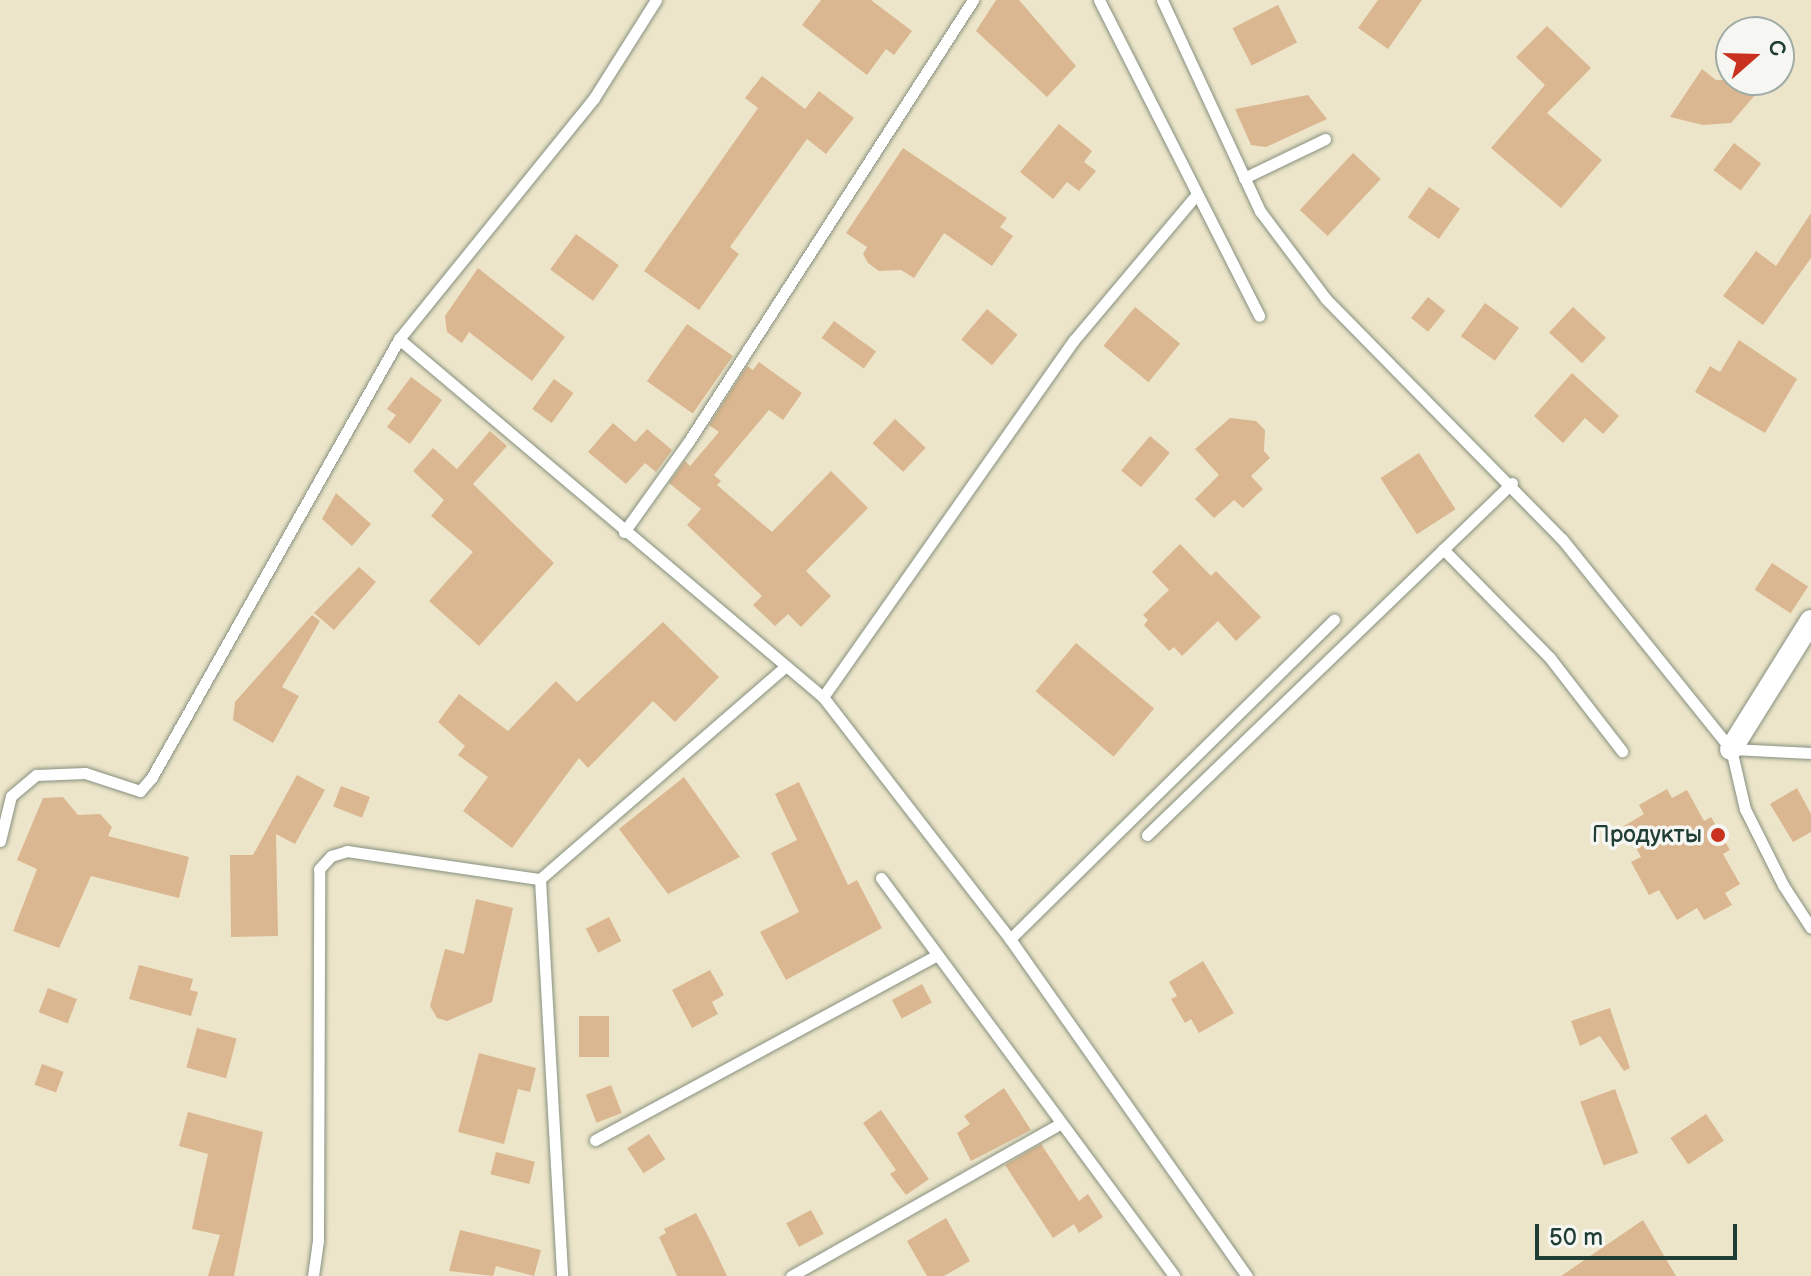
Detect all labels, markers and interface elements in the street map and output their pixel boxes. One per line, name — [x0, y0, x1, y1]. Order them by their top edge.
north arrow — [1715, 16, 1795, 96]
text: С — [1761, 36, 1791, 60]
place label: Продукты — [1592, 821, 1702, 849]
marker: Продукты — [1709, 826, 1727, 844]
scale bar — [1539, 1208, 1741, 1258]
text: 50 m — [1549, 1223, 1603, 1252]

